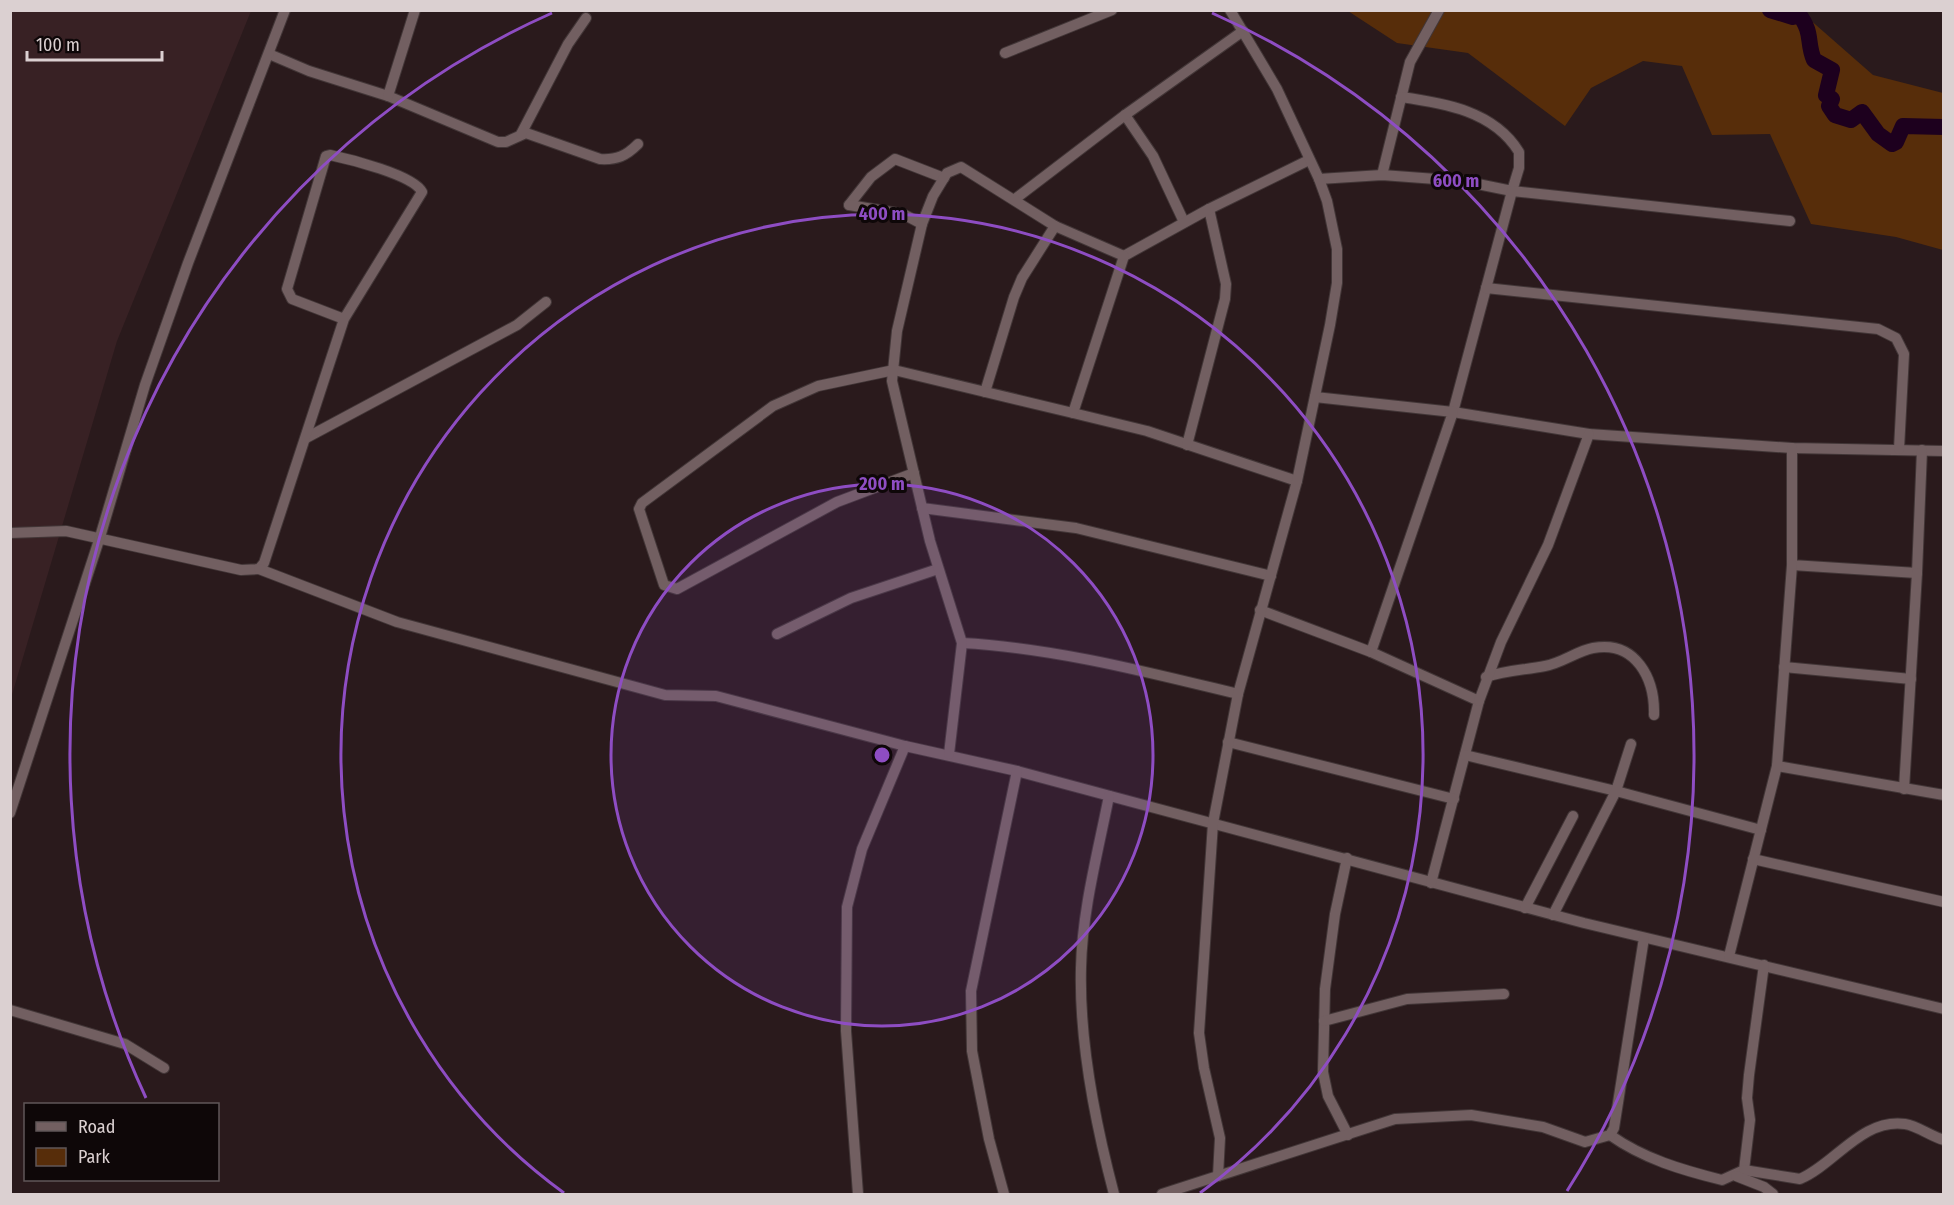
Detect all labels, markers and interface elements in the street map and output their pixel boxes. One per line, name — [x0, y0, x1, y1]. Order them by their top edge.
scale bar — [27, 24, 162, 62]
text: 100 m — [36, 34, 80, 56]
text: 600 m — [1433, 170, 1479, 192]
text: 400 m — [859, 203, 905, 225]
text: 200 m — [858, 473, 905, 495]
centre of rings — [872, 745, 892, 765]
legend — [24, 1103, 219, 1181]
text: Road — [78, 1116, 115, 1138]
text: Park — [78, 1146, 111, 1168]

